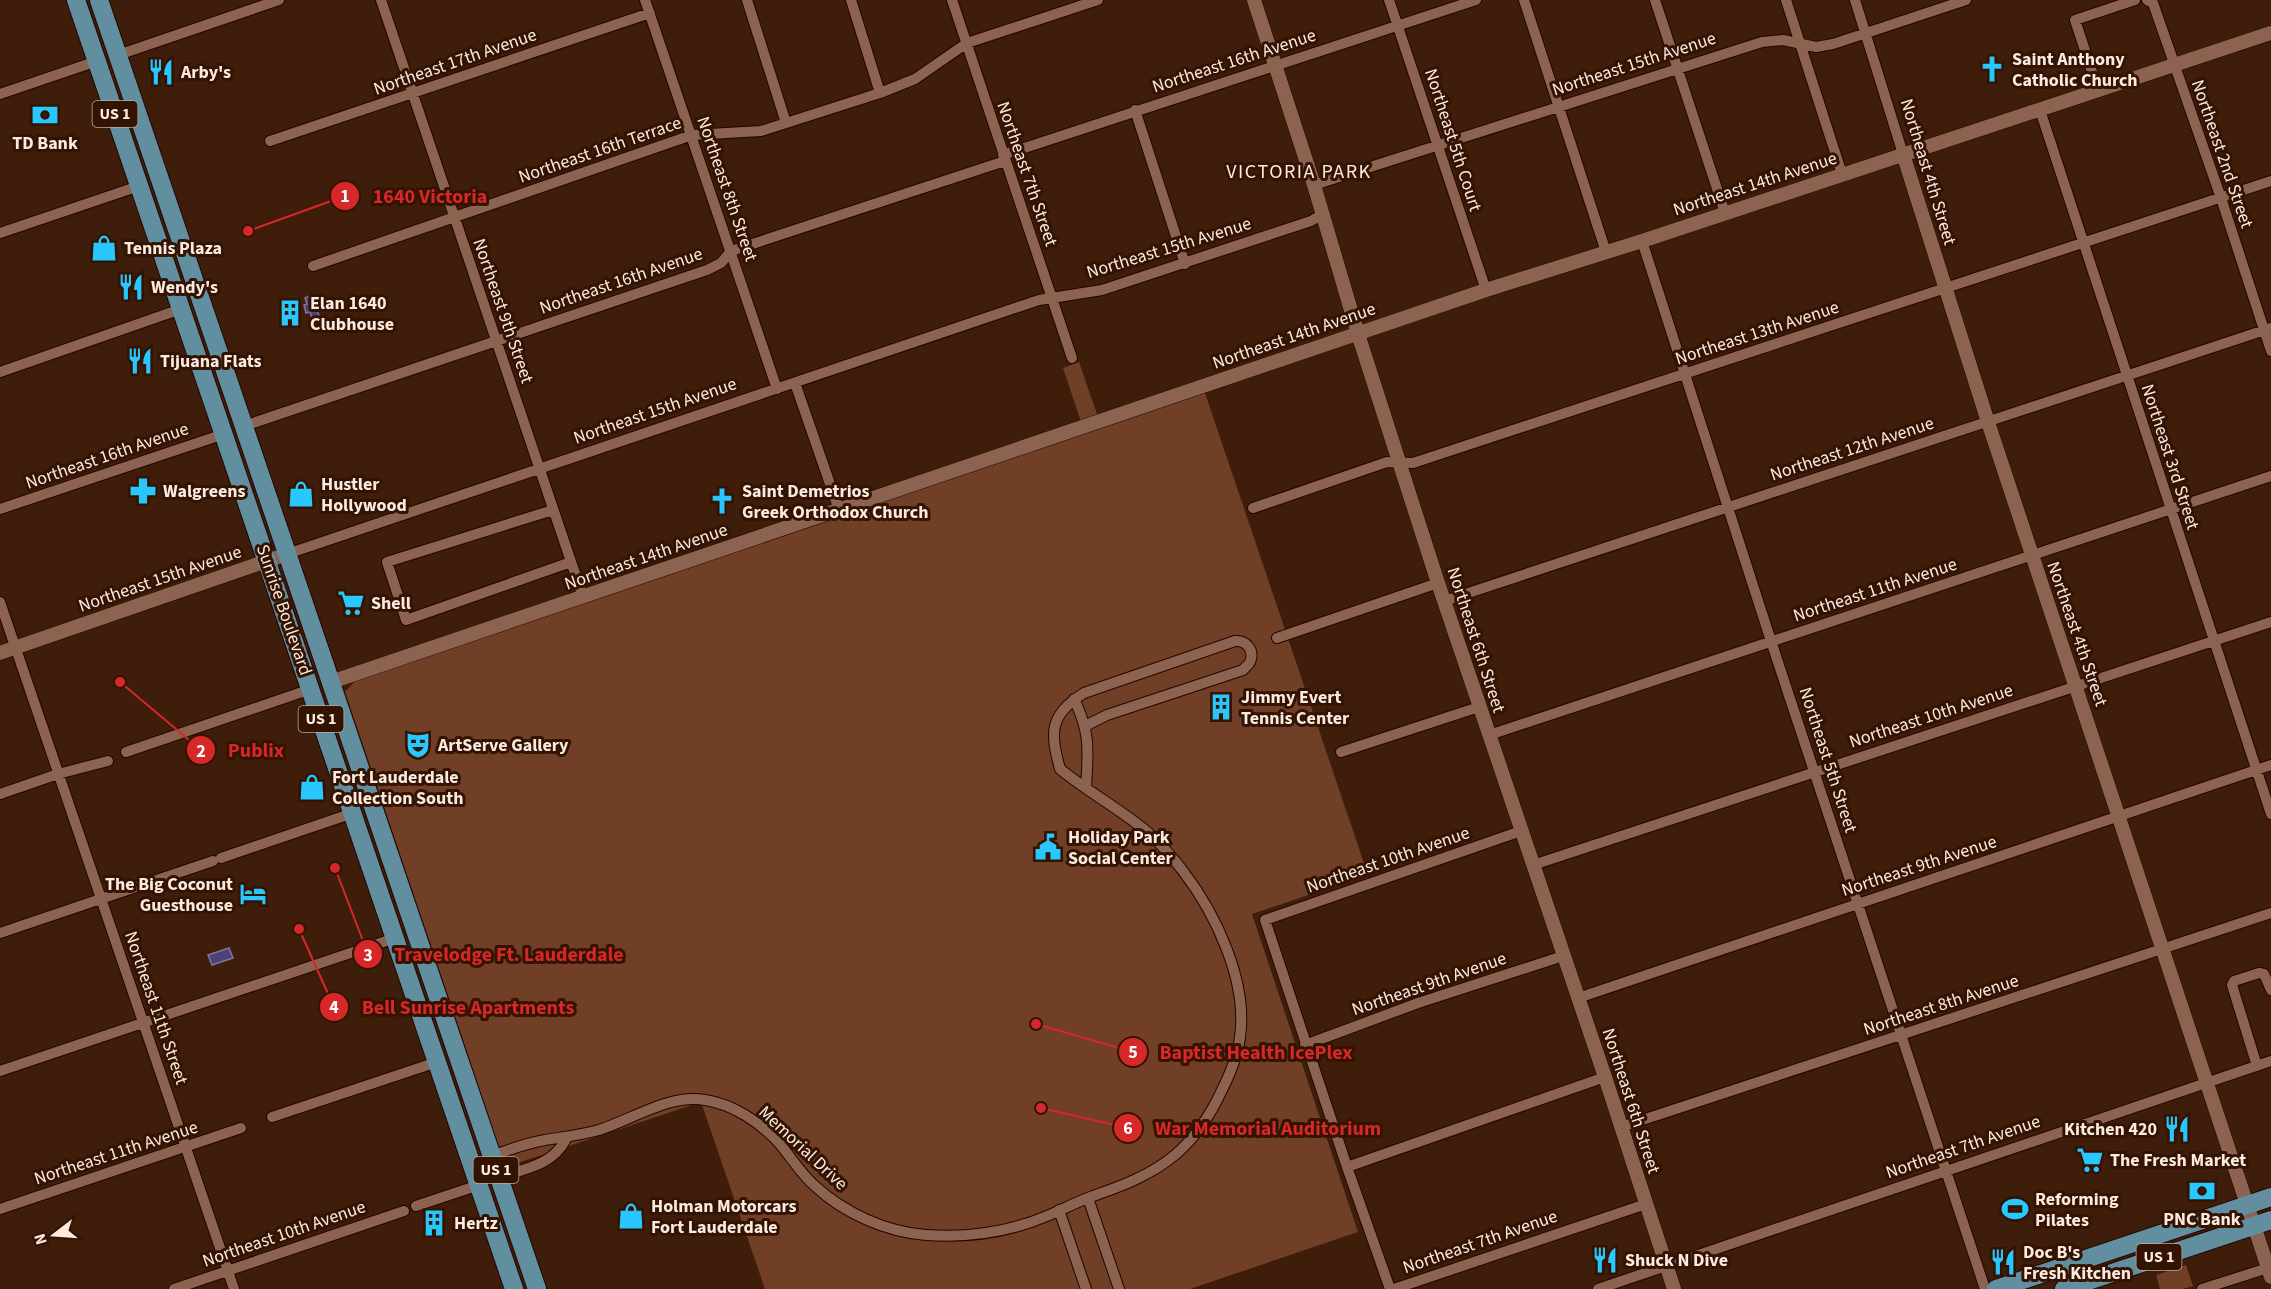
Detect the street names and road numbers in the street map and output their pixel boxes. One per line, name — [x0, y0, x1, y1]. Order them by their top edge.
street label: Northeast 17th Avenue — [370, 22, 540, 102]
street label: Northeast 16th Avenue — [1149, 23, 1319, 99]
street label: Northeast 15th Avenue — [1549, 26, 1719, 102]
street label: Northeast 5th Court — [1418, 65, 1488, 215]
street label: Northeast 2nd Street — [2185, 76, 2259, 232]
street label: Northeast 4th Street — [1894, 96, 1962, 248]
street label: Northeast 7th Street — [990, 98, 1064, 250]
road number: US 1 — [92, 101, 138, 127]
street label: Northeast 16th Terrace — [515, 110, 685, 190]
street label: Northeast 8th Street — [690, 113, 764, 265]
street label: Northeast 14th Avenue — [1670, 146, 1840, 222]
street label: Northeast 15th Avenue — [1084, 211, 1254, 285]
street label: Northeast 9th Street — [466, 235, 540, 387]
street label: Northeast 16th Avenue — [536, 241, 706, 321]
street label: Northeast 13th Avenue — [1672, 295, 1842, 371]
street label: Northeast 14th Avenue — [1209, 296, 1379, 376]
street label: Northeast 15th Avenue — [570, 371, 740, 451]
street label: Northeast 3rd Street — [2135, 381, 2205, 533]
street label: Northeast 12th Avenue — [1767, 411, 1937, 487]
street label: Northeast 16th Avenue — [22, 416, 192, 496]
street label: Northeast 14th Avenue — [561, 517, 731, 597]
street label: Northeast 15th Avenue — [75, 539, 245, 619]
street label: Sunrise Boulevard — [250, 541, 318, 679]
street label: Northeast 11th Avenue — [1790, 552, 1960, 628]
street label: Northeast 4th Street — [2040, 558, 2114, 710]
street label: Northeast 6th Street — [1441, 564, 1511, 716]
street label: Northeast 10th Avenue — [1846, 678, 2016, 754]
street label: Northeast 5th Street — [1793, 684, 1863, 836]
road number: US 1 — [298, 706, 344, 732]
street label: Northeast 10th Avenue — [1303, 820, 1473, 900]
street label: Northeast 9th Avenue — [1838, 829, 2000, 903]
street label: Northeast 11th Street — [118, 928, 194, 1088]
street label: Northeast 9th Avenue — [1348, 946, 1510, 1022]
street label: Northeast 8th Avenue — [1860, 968, 2022, 1042]
street label: Northeast 6th Street — [1596, 1025, 1666, 1177]
street label: Memorial Drive — [753, 1100, 853, 1196]
street label: Northeast 7th Avenue — [1882, 1109, 2044, 1185]
street label: Northeast 11th Avenue — [31, 1115, 201, 1191]
road number: US 1 — [474, 1157, 518, 1183]
street label: Northeast 10th Avenue — [199, 1194, 369, 1274]
street label: Northeast 7th Avenue — [1399, 1204, 1561, 1280]
road number: US 1 — [2136, 1244, 2182, 1270]

